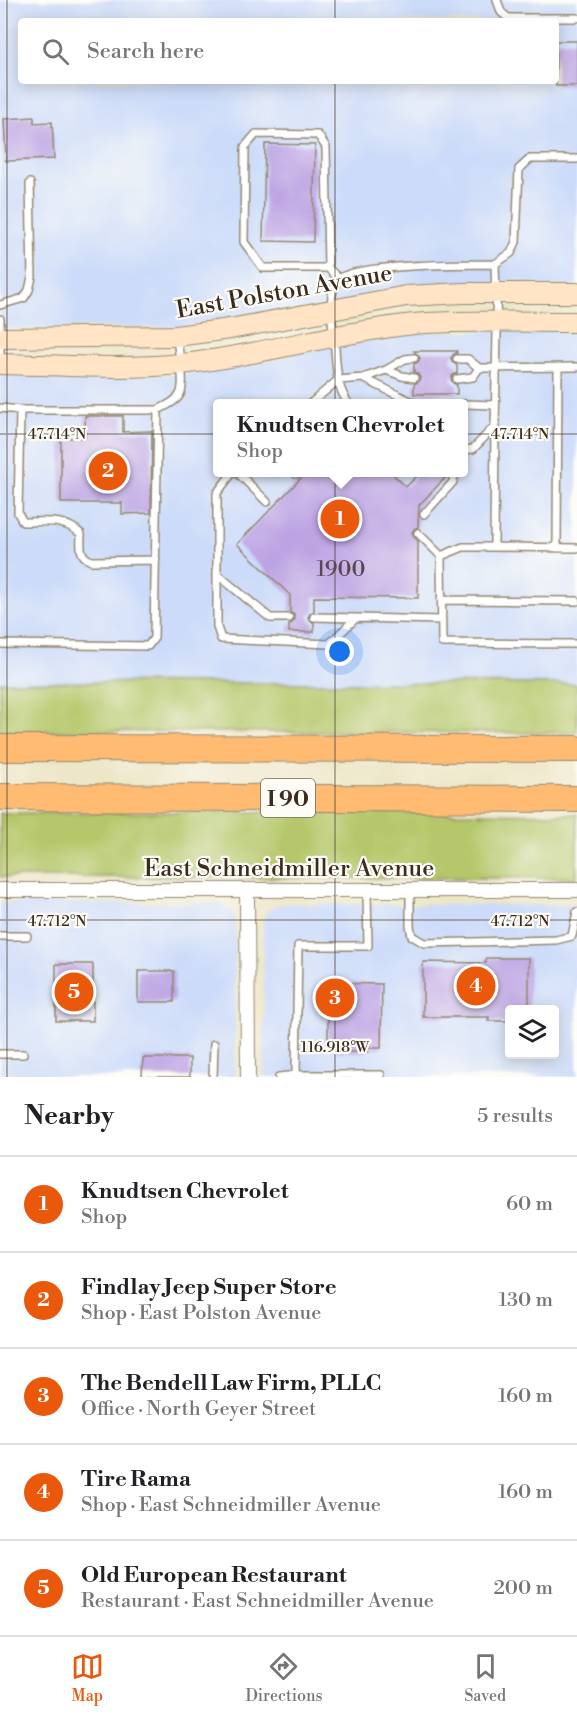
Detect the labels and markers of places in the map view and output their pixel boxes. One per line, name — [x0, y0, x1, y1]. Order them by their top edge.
pin: 2 — [88, 448, 128, 494]
pin: 1 — [320, 496, 360, 542]
pin: 4 — [456, 964, 496, 1008]
pin: 5 — [54, 970, 94, 1014]
pin: 3 — [316, 976, 354, 1020]

